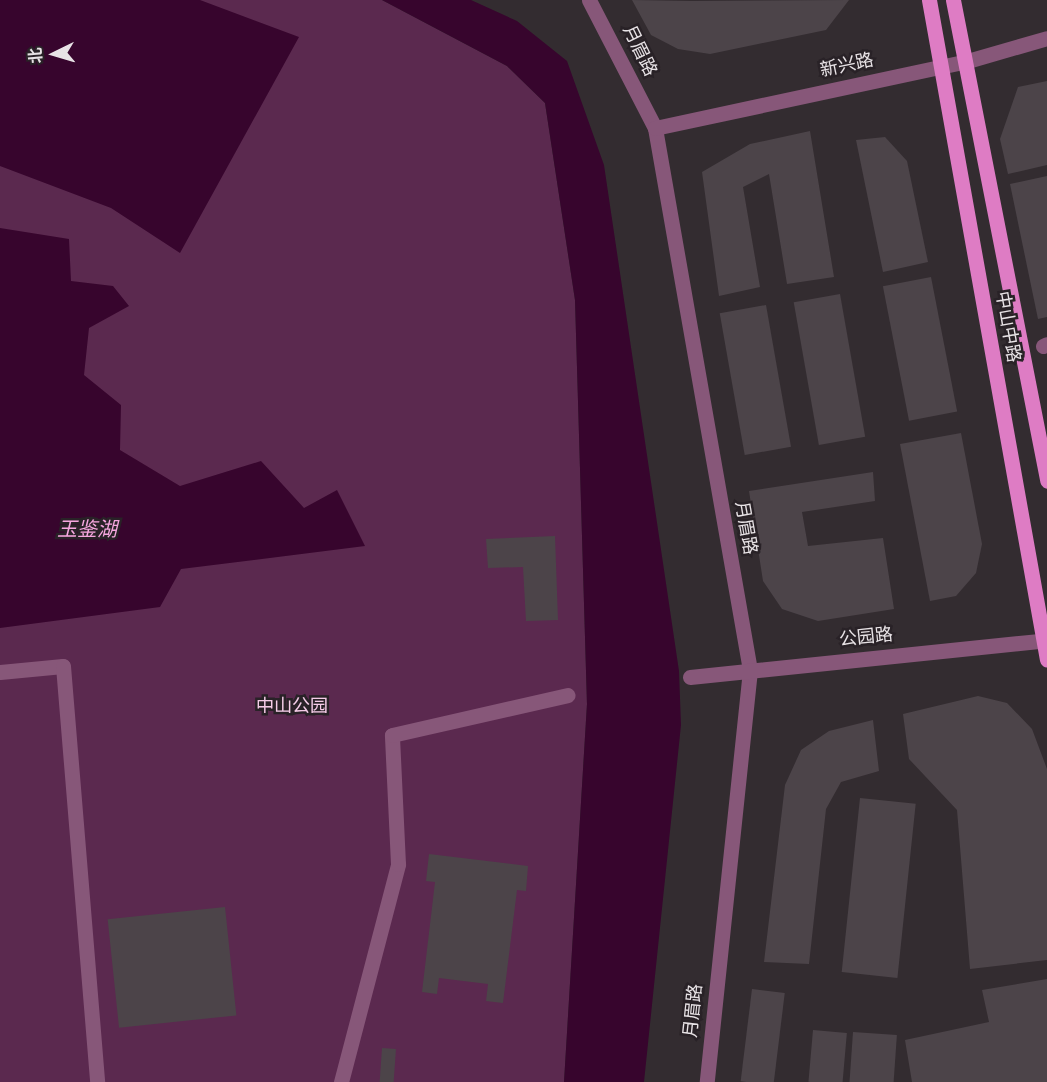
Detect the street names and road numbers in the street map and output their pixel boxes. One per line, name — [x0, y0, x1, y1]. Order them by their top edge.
street label: 月眉路 — [617, 22, 661, 80]
street label: 新兴路 — [818, 50, 876, 82]
street label: 中山中路 — [990, 290, 1024, 364]
street label: 月眉路 — [730, 500, 760, 556]
street label: 公园路 — [838, 624, 894, 652]
street label: 月眉路 — [680, 983, 708, 1039]

